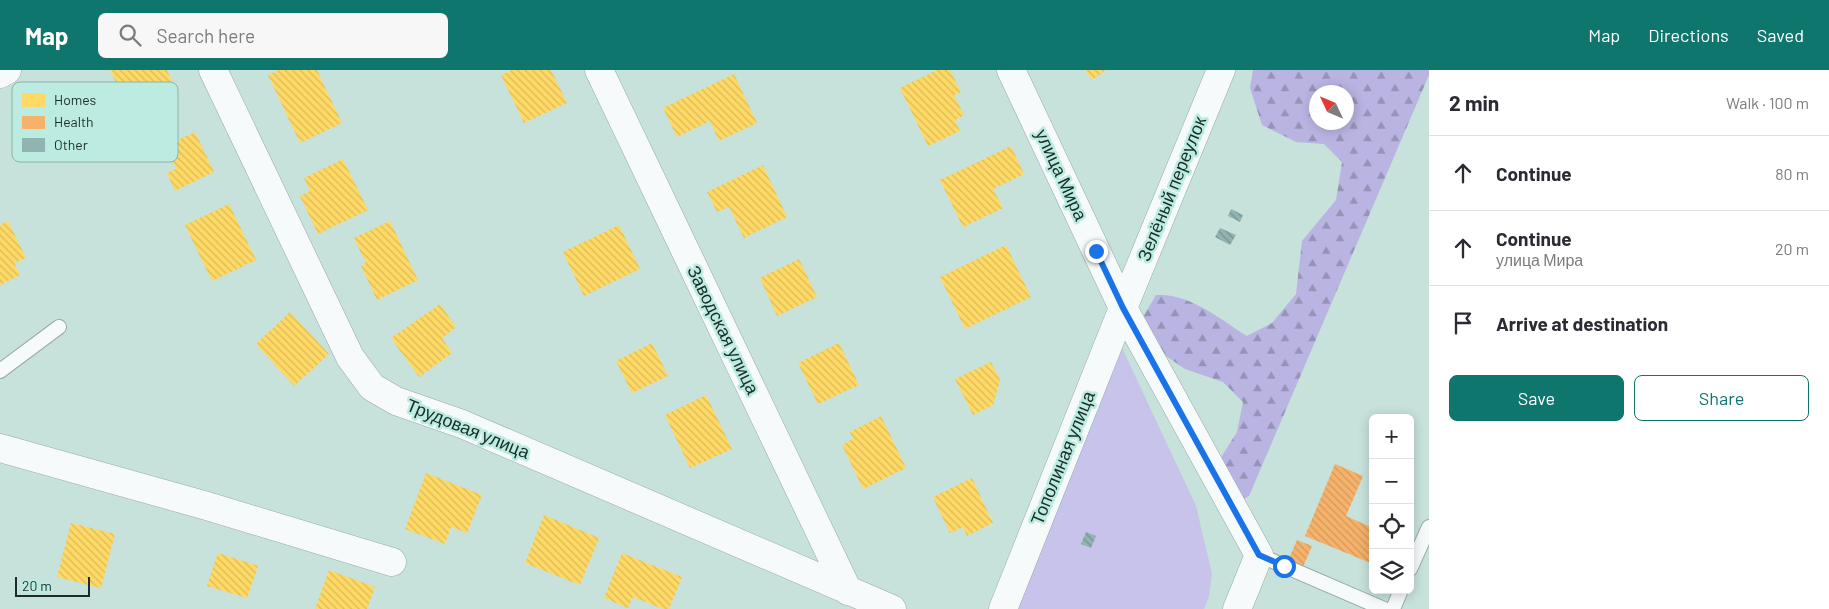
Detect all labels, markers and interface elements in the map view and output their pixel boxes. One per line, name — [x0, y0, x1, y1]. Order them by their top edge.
search box — [98, 13, 448, 58]
text: Map — [25, 21, 68, 50]
icon: search — [116, 21, 144, 49]
text: Search here — [156, 24, 255, 47]
text: Map — [1588, 24, 1620, 46]
text: Directions — [1648, 24, 1729, 46]
text: Saved — [1757, 24, 1804, 46]
legend — [12, 82, 178, 162]
north arrow — [1309, 85, 1354, 130]
text: 2 min — [1449, 90, 1499, 115]
text: Homes — [54, 91, 97, 108]
text: Walk · 100 m — [1726, 93, 1809, 112]
text: Health — [54, 113, 94, 130]
street label: Зелёный переулок — [1132, 113, 1210, 264]
street label: улица Мира — [1031, 125, 1093, 225]
text: Other — [54, 136, 88, 153]
icon: ahead — [1449, 159, 1477, 187]
text: Continue — [1496, 162, 1572, 185]
text: 80 m — [1775, 164, 1809, 183]
text: Continue — [1496, 227, 1572, 250]
icon: ahead — [1449, 234, 1477, 262]
text: 20 m — [1775, 239, 1809, 258]
route end — [1085, 240, 1108, 263]
text: улица Мира — [1496, 250, 1583, 269]
street label: Заводская улица — [683, 262, 765, 398]
icon: arrive — [1449, 309, 1477, 337]
text: Arrive at destination — [1496, 312, 1668, 335]
button: Save — [1449, 375, 1624, 421]
button: Share — [1634, 375, 1809, 421]
street label: Тополиная улица — [1025, 387, 1099, 528]
street label: Трудовая улица — [404, 393, 534, 463]
map controls — [1369, 414, 1414, 594]
button: + — [1369, 414, 1414, 459]
button: − — [1369, 459, 1414, 504]
button: locate — [1369, 504, 1414, 549]
button: layers — [1369, 549, 1414, 594]
route start — [1273, 555, 1296, 578]
scale bar — [15, 574, 90, 597]
text: 20 m — [22, 577, 52, 594]

